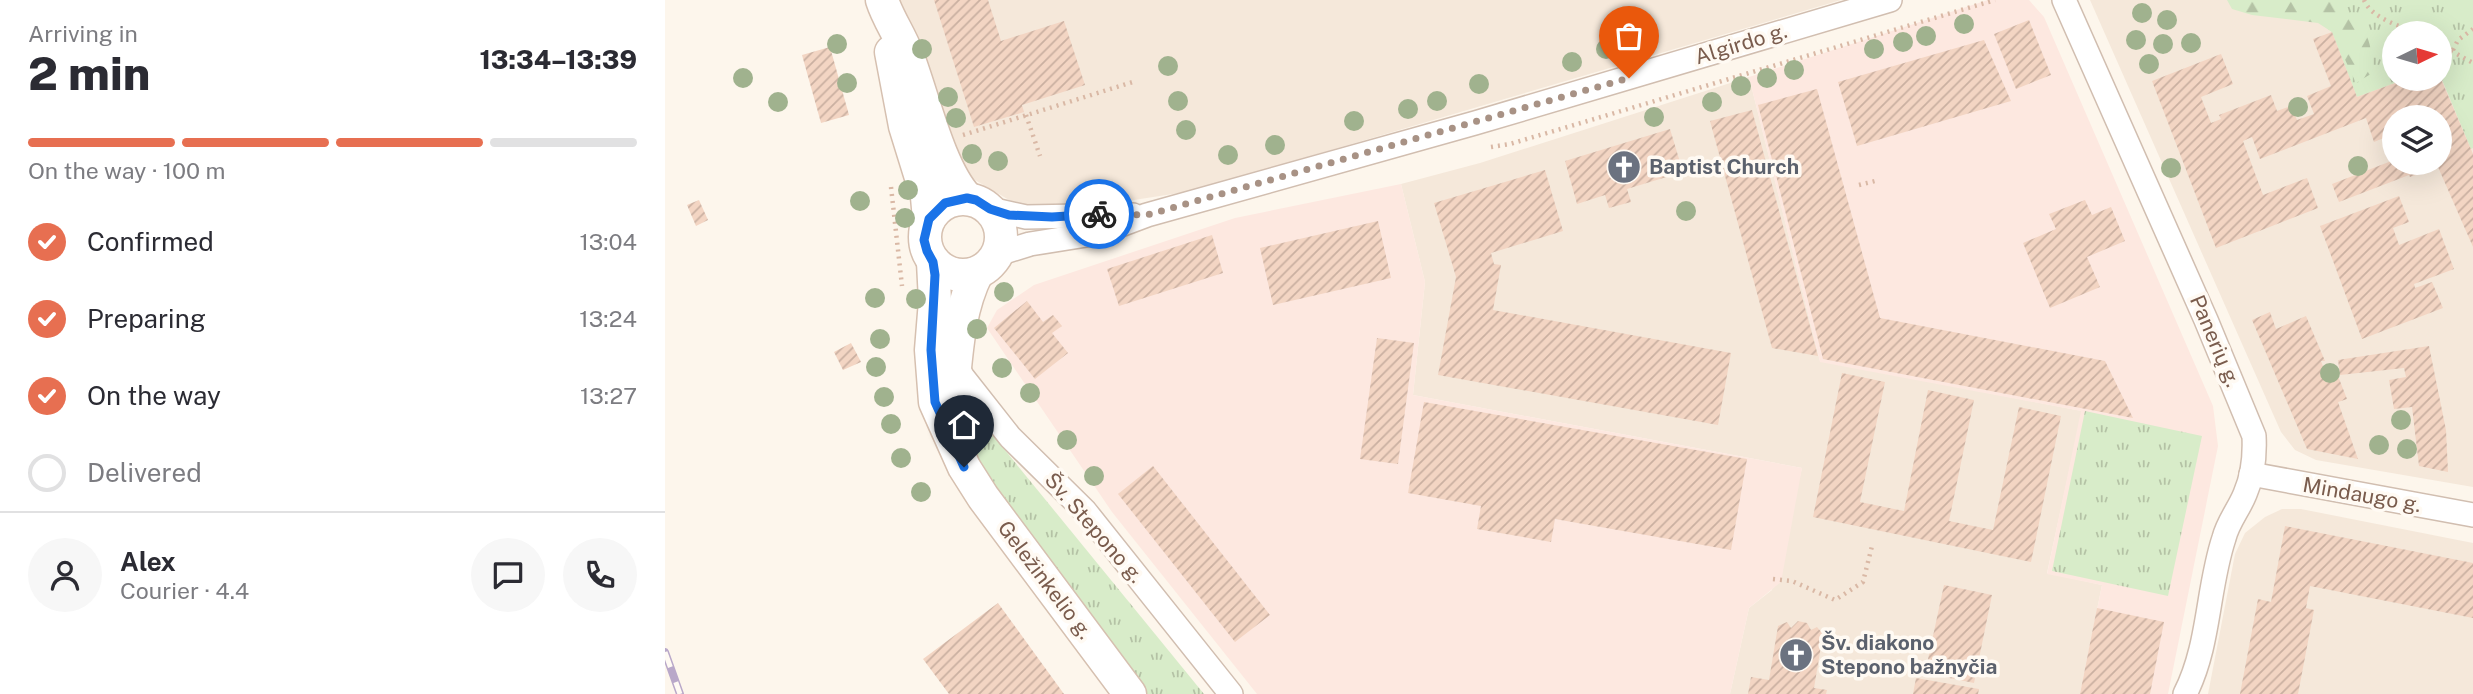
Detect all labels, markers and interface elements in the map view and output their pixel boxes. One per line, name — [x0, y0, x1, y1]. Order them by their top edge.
pin — [1599, 6, 1659, 78]
icon: bag — [1610, 17, 1648, 55]
street label: Algirdo g. — [1692, 18, 1790, 69]
text: Arriving in — [28, 20, 138, 47]
north arrow — [2382, 21, 2452, 91]
map controls — [2382, 21, 2452, 175]
text: 13:34–13:39 — [479, 44, 637, 75]
text: 2 min — [28, 46, 150, 100]
button: layers — [2382, 105, 2452, 175]
church icon: Baptist Church — [1605, 148, 1643, 186]
place label: Baptist Church — [1649, 154, 1799, 179]
text: On the way · 100 m — [28, 157, 225, 184]
courier — [1064, 179, 1134, 249]
icon: bike — [1080, 195, 1118, 233]
icon: check — [28, 223, 66, 261]
text: Confirmed — [87, 226, 214, 257]
text: 13:04 — [579, 228, 637, 255]
street label: Panerių g. — [2185, 291, 2246, 390]
icon: check — [28, 300, 66, 338]
text: Preparing — [87, 303, 206, 334]
text: 13:24 — [579, 305, 637, 332]
icon: check — [28, 377, 66, 415]
text: On the way — [87, 380, 221, 411]
text: 13:27 — [580, 382, 637, 409]
pin — [934, 395, 994, 467]
icon: home — [945, 406, 983, 444]
text: Delivered — [87, 457, 202, 488]
street label: Šv. Stepono g. — [1040, 467, 1149, 588]
street label: Mindaugo g. — [2301, 472, 2423, 517]
street label: Geležinkelio g. — [993, 516, 1098, 644]
button: person — [28, 538, 102, 612]
button: chat — [471, 538, 545, 612]
button: phone — [563, 538, 637, 612]
text: Alex — [120, 546, 176, 577]
text: Courier · 4.4 — [120, 577, 249, 604]
place label: Šv. diakono Stepono bažnyčia — [1821, 630, 1997, 679]
church icon: Šv. diakono Stepono bažnyčia — [1777, 636, 1815, 674]

